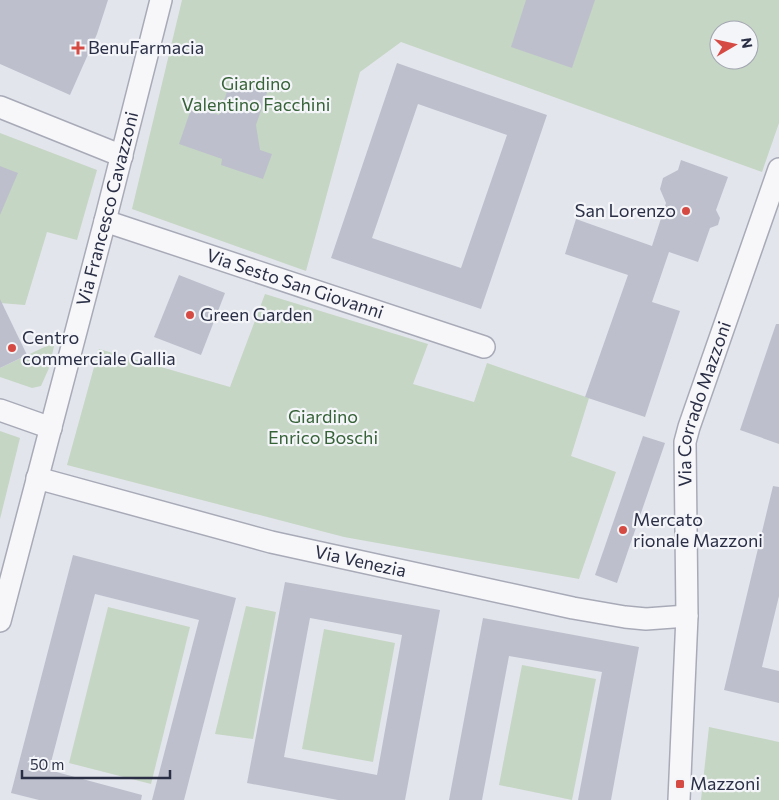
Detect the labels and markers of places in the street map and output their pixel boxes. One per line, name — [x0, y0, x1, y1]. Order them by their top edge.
place label: BenuFarmacia — [88, 36, 204, 58]
marker: BenuFarmacia — [72, 42, 84, 54]
place label: San Lorenzo — [575, 199, 676, 221]
marker: San Lorenzo — [680, 205, 692, 217]
place label: Green Garden — [200, 303, 313, 325]
marker: Green Garden — [184, 309, 196, 321]
place label: Centro commerciale Gallia — [22, 326, 176, 369]
marker: Centro commerciale Gallia — [6, 342, 18, 354]
place label: Mercato rionale Mazzoni — [633, 508, 763, 551]
marker: Mercato rionale Mazzoni — [617, 524, 629, 536]
place label: Mazzoni — [690, 772, 760, 794]
marker: Mazzoni — [674, 778, 686, 790]

